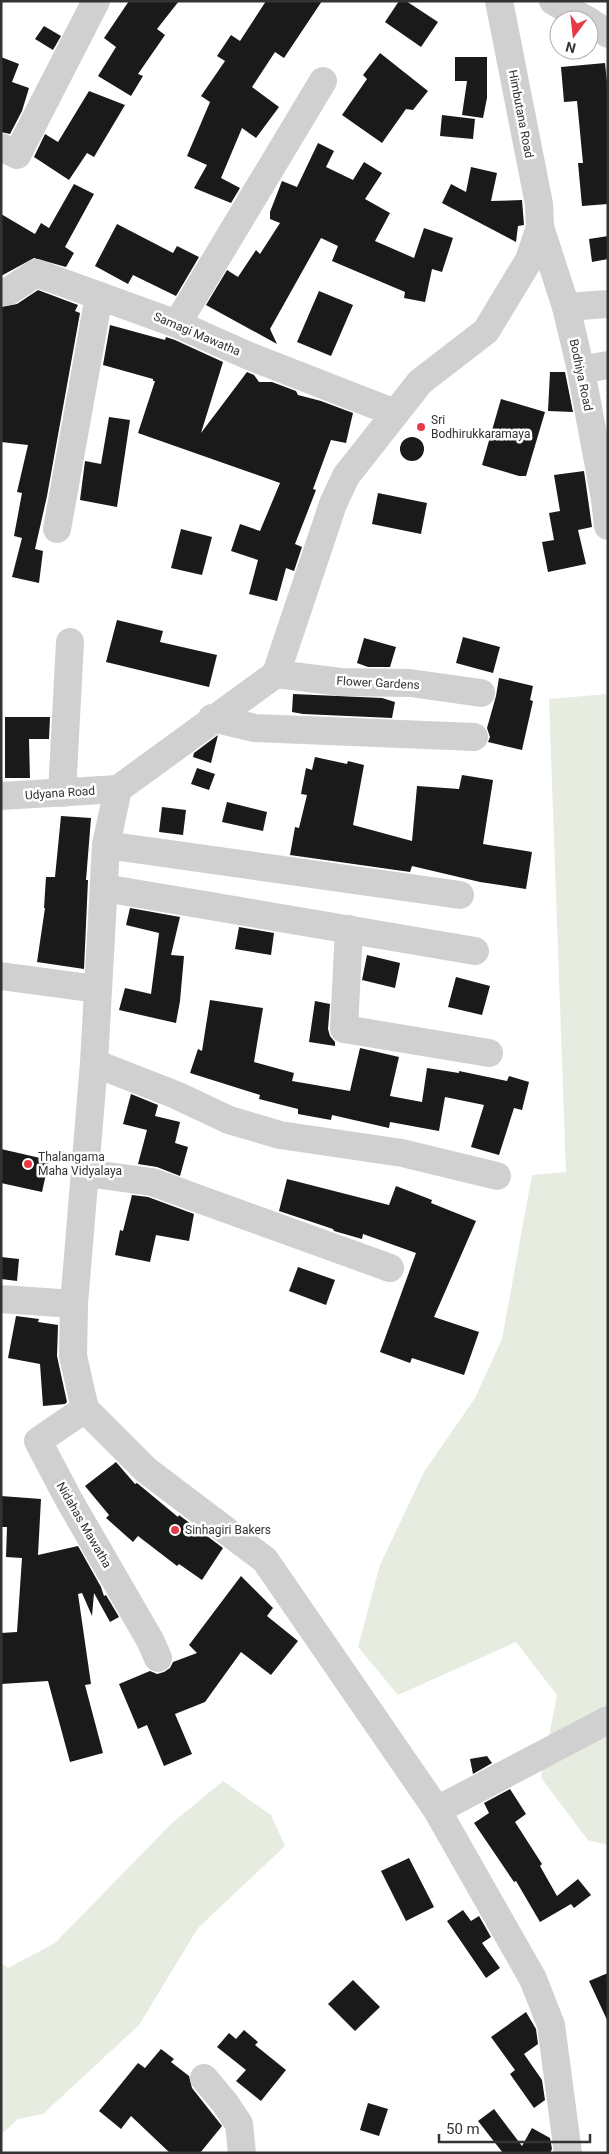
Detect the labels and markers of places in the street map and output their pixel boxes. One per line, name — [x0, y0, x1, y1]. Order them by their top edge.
place label: Sri Bodhirukkaramaya — [431, 413, 530, 441]
marker: Sri Bodhirukkaramaya — [415, 421, 427, 433]
place label: Thalangama Maha Vidyalaya — [38, 1150, 122, 1178]
marker: Thalangama Maha Vidyalaya — [22, 1158, 34, 1170]
place label: Sinhagiri Bakers — [185, 1523, 271, 1537]
marker: Sinhagiri Bakers — [169, 1524, 181, 1536]

